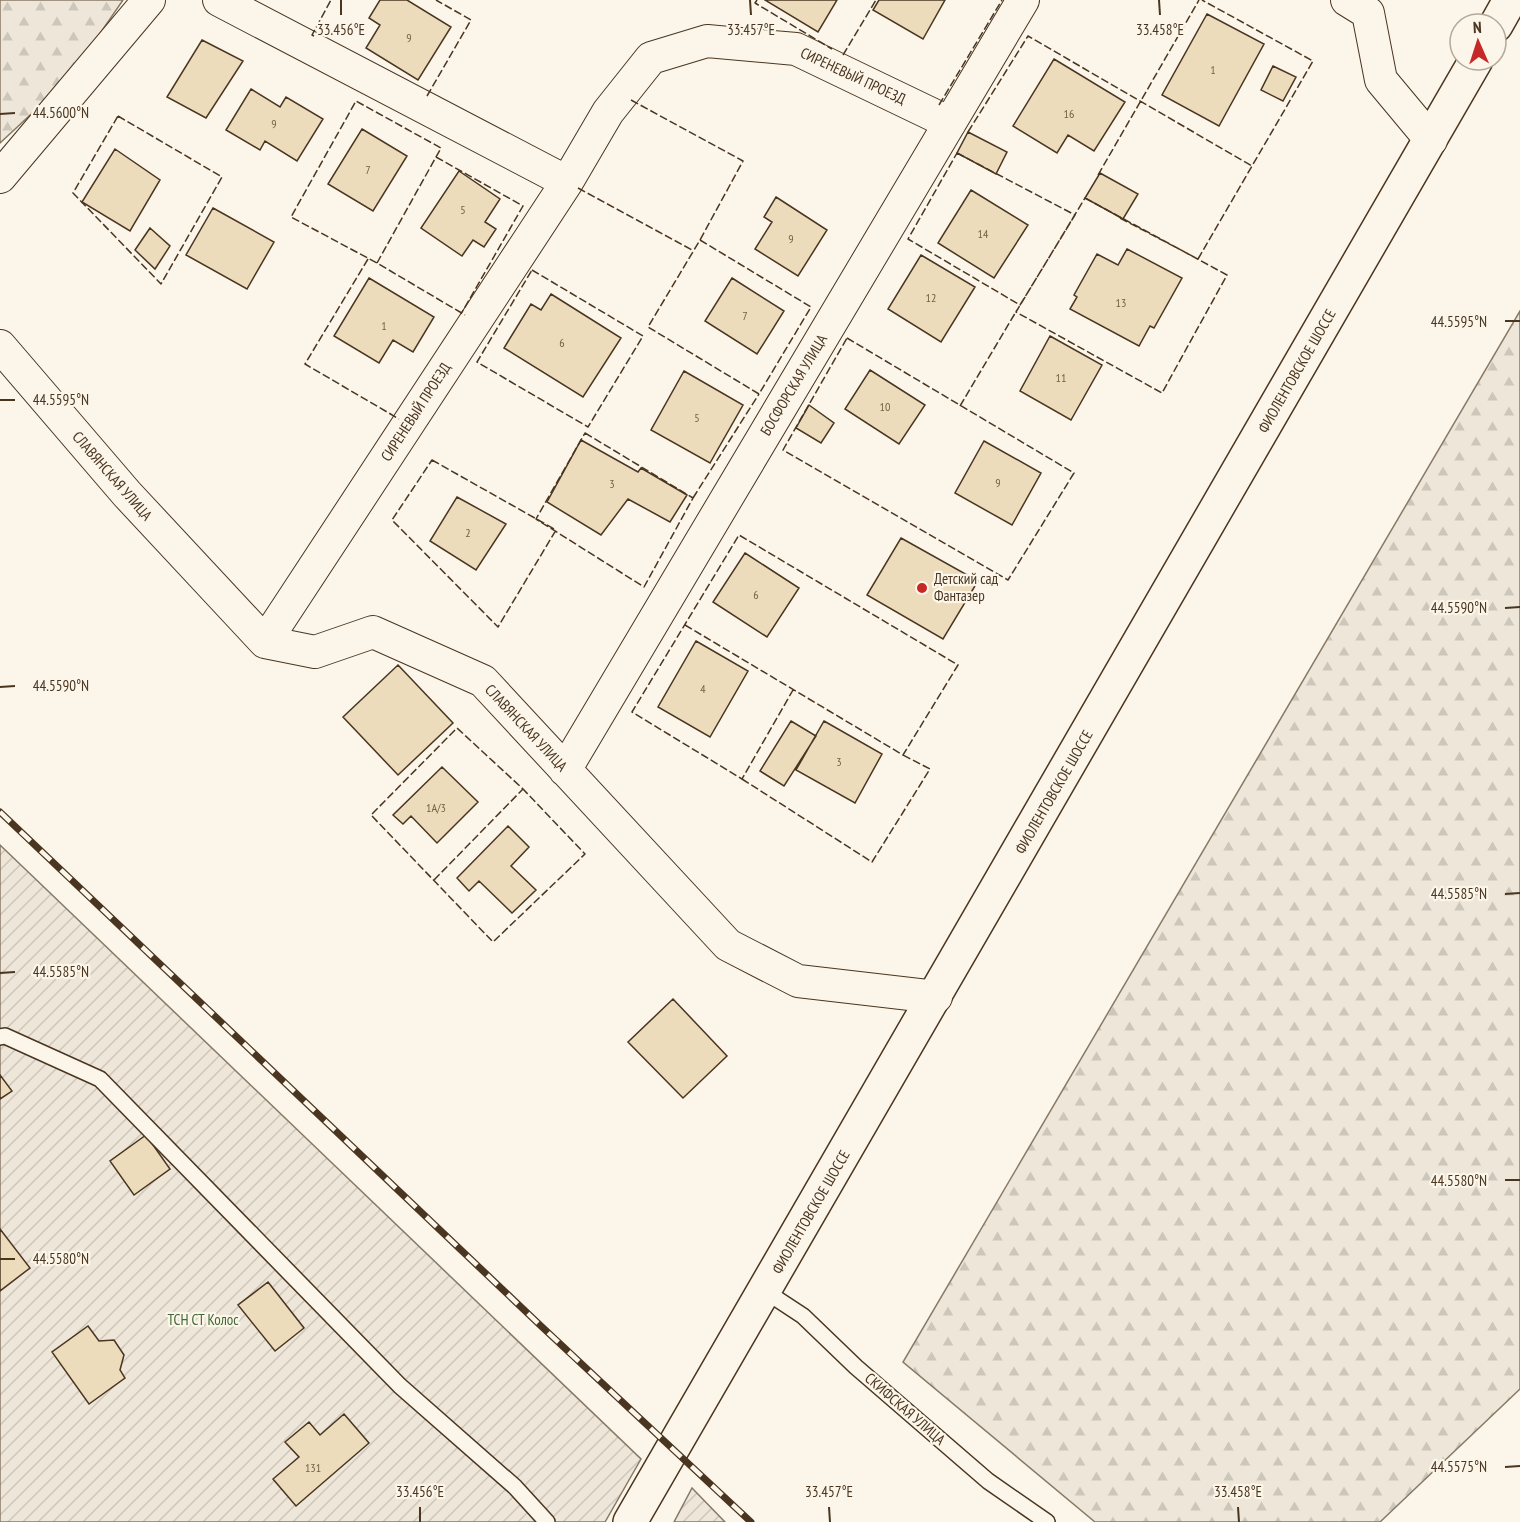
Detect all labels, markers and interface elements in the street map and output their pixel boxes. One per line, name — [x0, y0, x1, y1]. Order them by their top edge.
north arrow — [1448, 12, 1508, 72]
text: N — [1472, 17, 1482, 37]
text: 33.456°E — [317, 20, 365, 39]
text: 33.457°E — [727, 20, 775, 39]
text: 33.458°E — [1136, 20, 1184, 39]
house number: 9 — [406, 30, 412, 45]
street label: СИРЕНЕВЫЙ ПРОЕЗД — [797, 43, 909, 108]
house number: 1 — [1210, 62, 1216, 77]
text: 44.5600°N — [33, 103, 89, 122]
house number: 16 — [1064, 106, 1074, 121]
house number: 9 — [271, 116, 277, 131]
house number: 7 — [365, 162, 371, 177]
house number: 5 — [460, 202, 466, 217]
house number: 14 — [978, 226, 989, 241]
house number: 9 — [788, 231, 794, 246]
house number: 12 — [926, 290, 936, 305]
house number: 13 — [1116, 295, 1126, 310]
street label: ФИОЛЕНТОВСКОЕ ШОССЕ — [1253, 305, 1340, 436]
house number: 7 — [742, 308, 748, 323]
text: 44.5595°N — [1431, 312, 1487, 331]
house number: 1 — [381, 318, 387, 333]
street label: БОСФОРСКАЯ УЛИЦА — [756, 330, 832, 439]
house number: 6 — [559, 335, 565, 350]
street label: СИРЕНЕВЫЙ ПРОЕЗД — [377, 359, 455, 465]
house number: 11 — [1056, 370, 1066, 385]
text: 44.5595°N — [33, 390, 89, 409]
house number: 10 — [880, 399, 890, 414]
house number: 5 — [694, 410, 700, 425]
street label: СЛАВЯНСКАЯ УЛИЦА — [68, 427, 157, 525]
house number: 9 — [995, 475, 1001, 490]
house number: 3 — [609, 476, 615, 491]
house number: 2 — [465, 525, 471, 540]
place label: Детский сад Фантазер — [934, 569, 999, 605]
marker: Детский сад Фантазер — [915, 581, 929, 595]
house number: 6 — [753, 587, 759, 602]
text: 44.5590°N — [1431, 598, 1487, 617]
text: 44.5590°N — [33, 676, 89, 695]
street label: СЛАВЯНСКАЯ УЛИЦА — [481, 680, 572, 776]
house number: 4 — [700, 681, 706, 696]
street label: ФИОЛЕНТОВСКОЕ ШОССЕ — [1010, 726, 1097, 857]
house number: 3 — [836, 754, 842, 769]
house number: 1А/3 — [426, 800, 446, 815]
text: 44.5585°N — [1431, 884, 1487, 903]
text: 44.5585°N — [33, 962, 89, 981]
street label: ФИОЛЕНТОВСКОЕ ШОССЕ — [767, 1146, 854, 1277]
text: 44.5580°N — [1431, 1171, 1487, 1190]
text: 44.5580°N — [33, 1249, 89, 1268]
park label: ТСН СТ Колос — [167, 1310, 239, 1329]
street label: СКИФСКАЯ УЛИЦА — [861, 1368, 950, 1449]
text: 44.5575°N — [1431, 1457, 1487, 1476]
house number: 131 — [305, 1460, 321, 1475]
text: 33.456°E — [396, 1482, 444, 1501]
text: 33.457°E — [805, 1482, 853, 1501]
text: 33.458°E — [1214, 1482, 1262, 1501]

